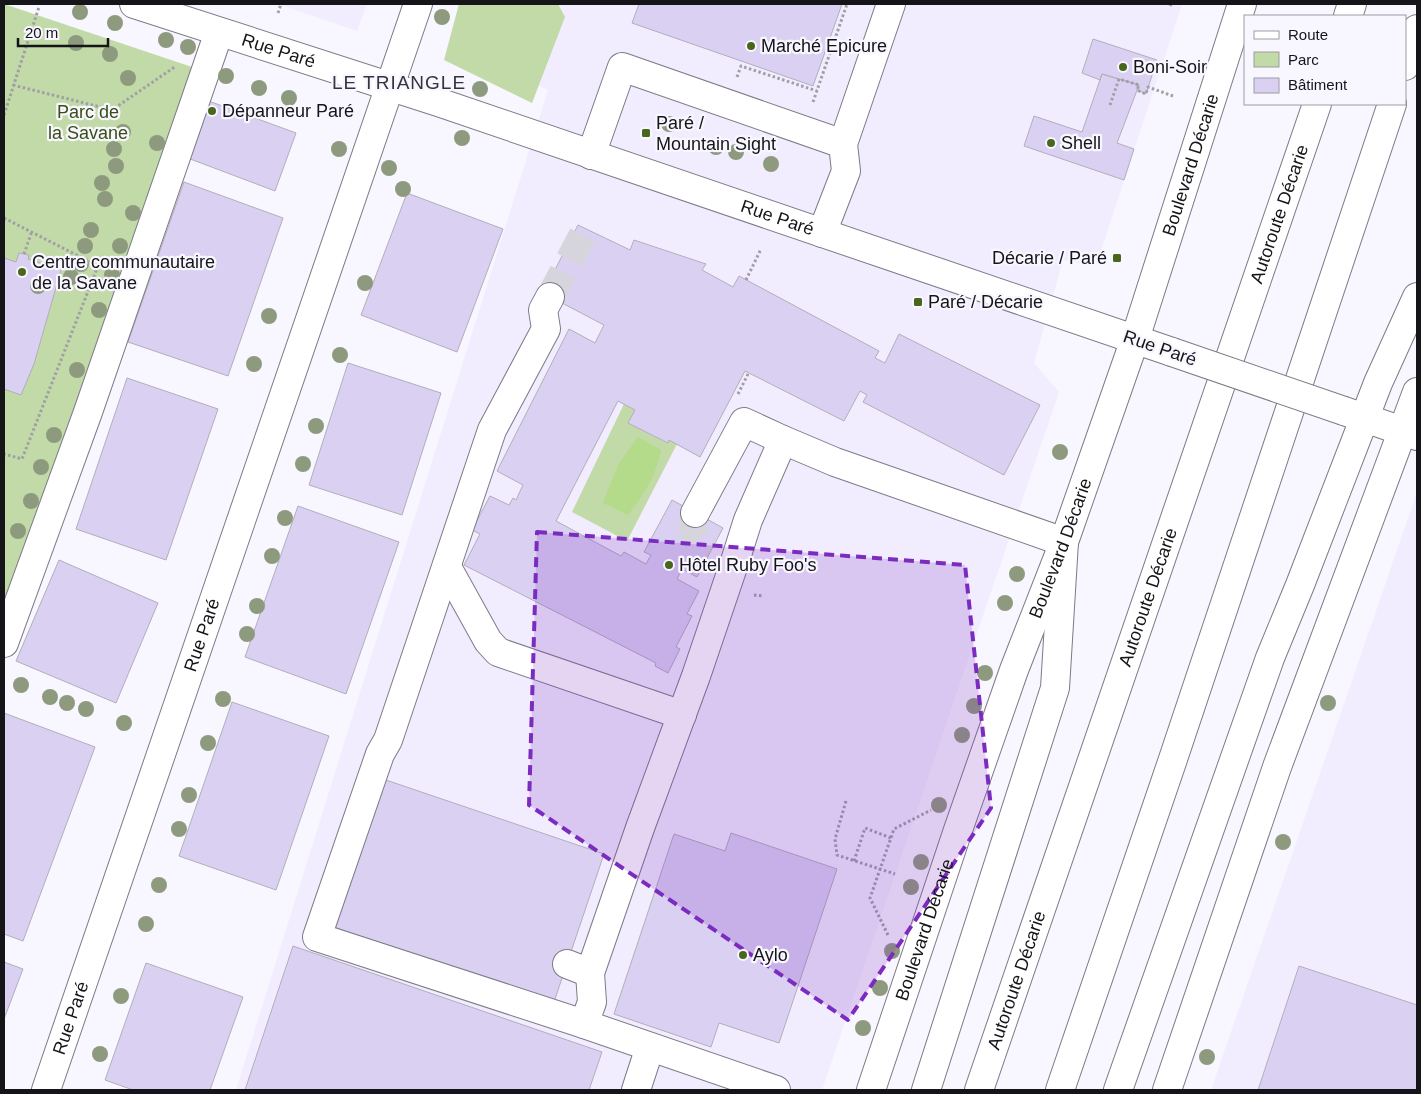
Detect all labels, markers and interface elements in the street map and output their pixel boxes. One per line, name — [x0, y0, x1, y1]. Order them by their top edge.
scale bar — [18, 15, 108, 47]
legend — [1244, 15, 1406, 105]
text: 20 m — [25, 24, 58, 41]
text: Route — [1288, 26, 1328, 43]
street label: Rue Paré — [239, 29, 318, 72]
place label: Marché Epicure — [761, 36, 887, 56]
marker: Marché Epicure — [745, 40, 757, 52]
text: Parc — [1288, 51, 1319, 68]
place label: Boni-Soir — [1133, 57, 1207, 77]
marker: Boni-Soir — [1117, 61, 1129, 73]
district label: LE TRIANGLE — [332, 72, 466, 93]
text: Bâtiment — [1288, 76, 1348, 93]
street label: Boulevard Décarie — [1159, 91, 1223, 238]
place label: Dépanneur Paré — [222, 101, 354, 121]
park label: Parc de la Savane — [48, 102, 128, 143]
marker: Dépanneur Paré — [206, 105, 218, 117]
place label: Paré / Mountain Sight — [656, 113, 776, 154]
marker: Paré / Mountain Sight — [640, 127, 652, 139]
place label: Shell — [1061, 133, 1101, 153]
marker: Shell — [1045, 137, 1057, 149]
street label: Autoroute Décarie — [1246, 142, 1312, 286]
street label: Rue Paré — [738, 196, 817, 239]
place label: Décarie / Paré — [992, 248, 1107, 268]
place label: Centre communautaire de la Savane — [32, 252, 215, 293]
marker: Décarie / Paré — [1111, 252, 1123, 264]
marker: Centre communautaire de la Savane — [16, 266, 28, 278]
place label: Paré / Décarie — [928, 292, 1043, 312]
marker: Paré / Décarie — [912, 296, 924, 308]
street label: Rue Paré — [1121, 326, 1199, 370]
street label: Boulevard Décarie — [1025, 475, 1096, 621]
street label: Autoroute Décarie — [1115, 525, 1181, 669]
place label: Hôtel Ruby Foo's — [679, 555, 817, 575]
marker: Hôtel Ruby Foo's — [663, 559, 675, 571]
street label: Rue Paré — [180, 596, 224, 674]
street label: Boulevard Décarie — [892, 856, 958, 1003]
street label: Autoroute Décarie — [984, 908, 1050, 1052]
place label: Aylo — [753, 945, 788, 965]
marker: Aylo — [737, 949, 749, 961]
street label: Rue Paré — [49, 979, 92, 1057]

